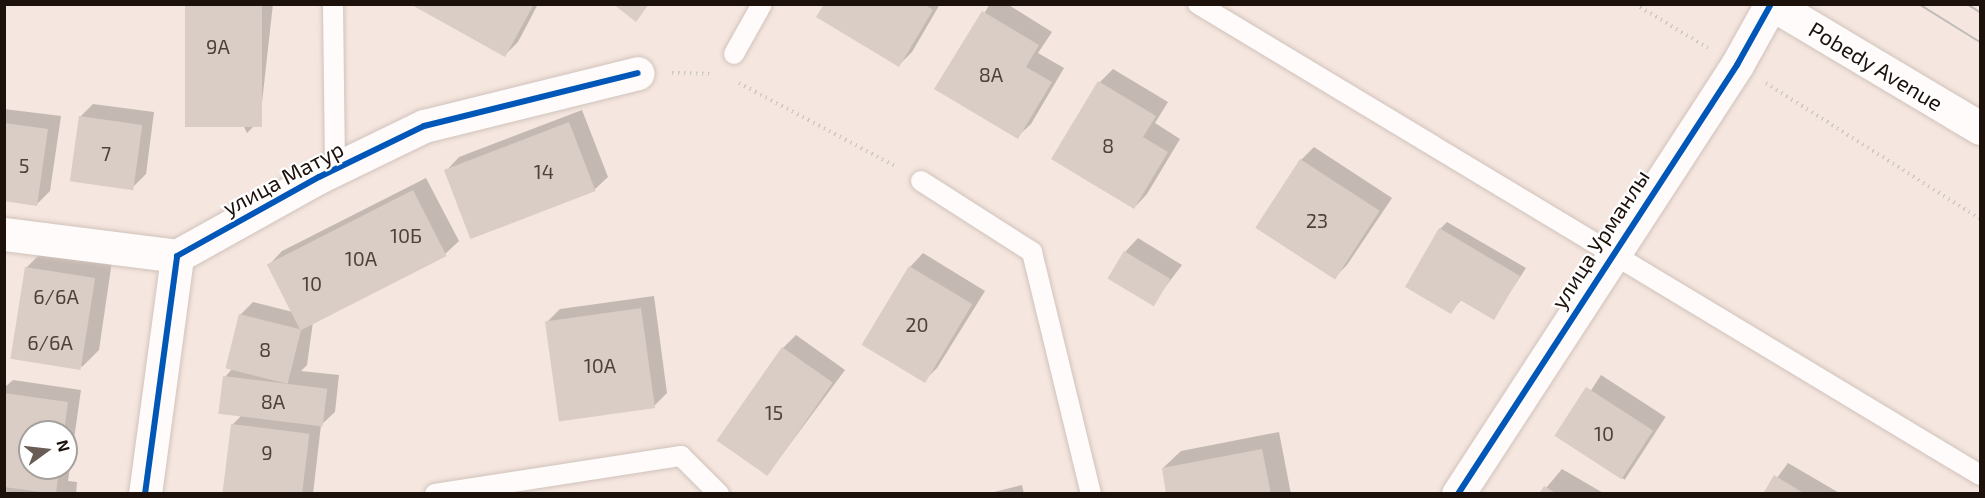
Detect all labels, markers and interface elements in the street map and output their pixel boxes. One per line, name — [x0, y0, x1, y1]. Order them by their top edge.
street label: Pobedy Avenue — [1804, 15, 1948, 117]
house number: 9А — [206, 34, 230, 58]
house number: 8А — [979, 62, 1003, 86]
house number: 8 — [1102, 133, 1114, 157]
street label: улица Матур — [218, 135, 348, 221]
house number: 7 — [101, 141, 111, 165]
house number: 5 — [19, 153, 29, 177]
house number: 14 — [534, 159, 554, 183]
street label: улица Урманлы — [1545, 164, 1655, 314]
house number: 23 — [1306, 208, 1328, 232]
house number: 10Б — [390, 223, 422, 247]
house number: 10А — [345, 246, 377, 270]
house number: 10 — [302, 271, 322, 295]
house number: 6/6А — [33, 284, 79, 308]
house number: 20 — [905, 312, 929, 336]
house number: 6/6А — [27, 330, 73, 354]
house number: 8 — [259, 337, 271, 361]
house number: 10А — [584, 353, 616, 377]
house number: 8А — [261, 389, 285, 413]
house number: 15 — [765, 400, 783, 424]
north arrow — [18, 420, 78, 480]
house number: 10 — [1594, 421, 1614, 445]
text: N — [53, 438, 75, 454]
house number: 9 — [261, 440, 273, 464]

